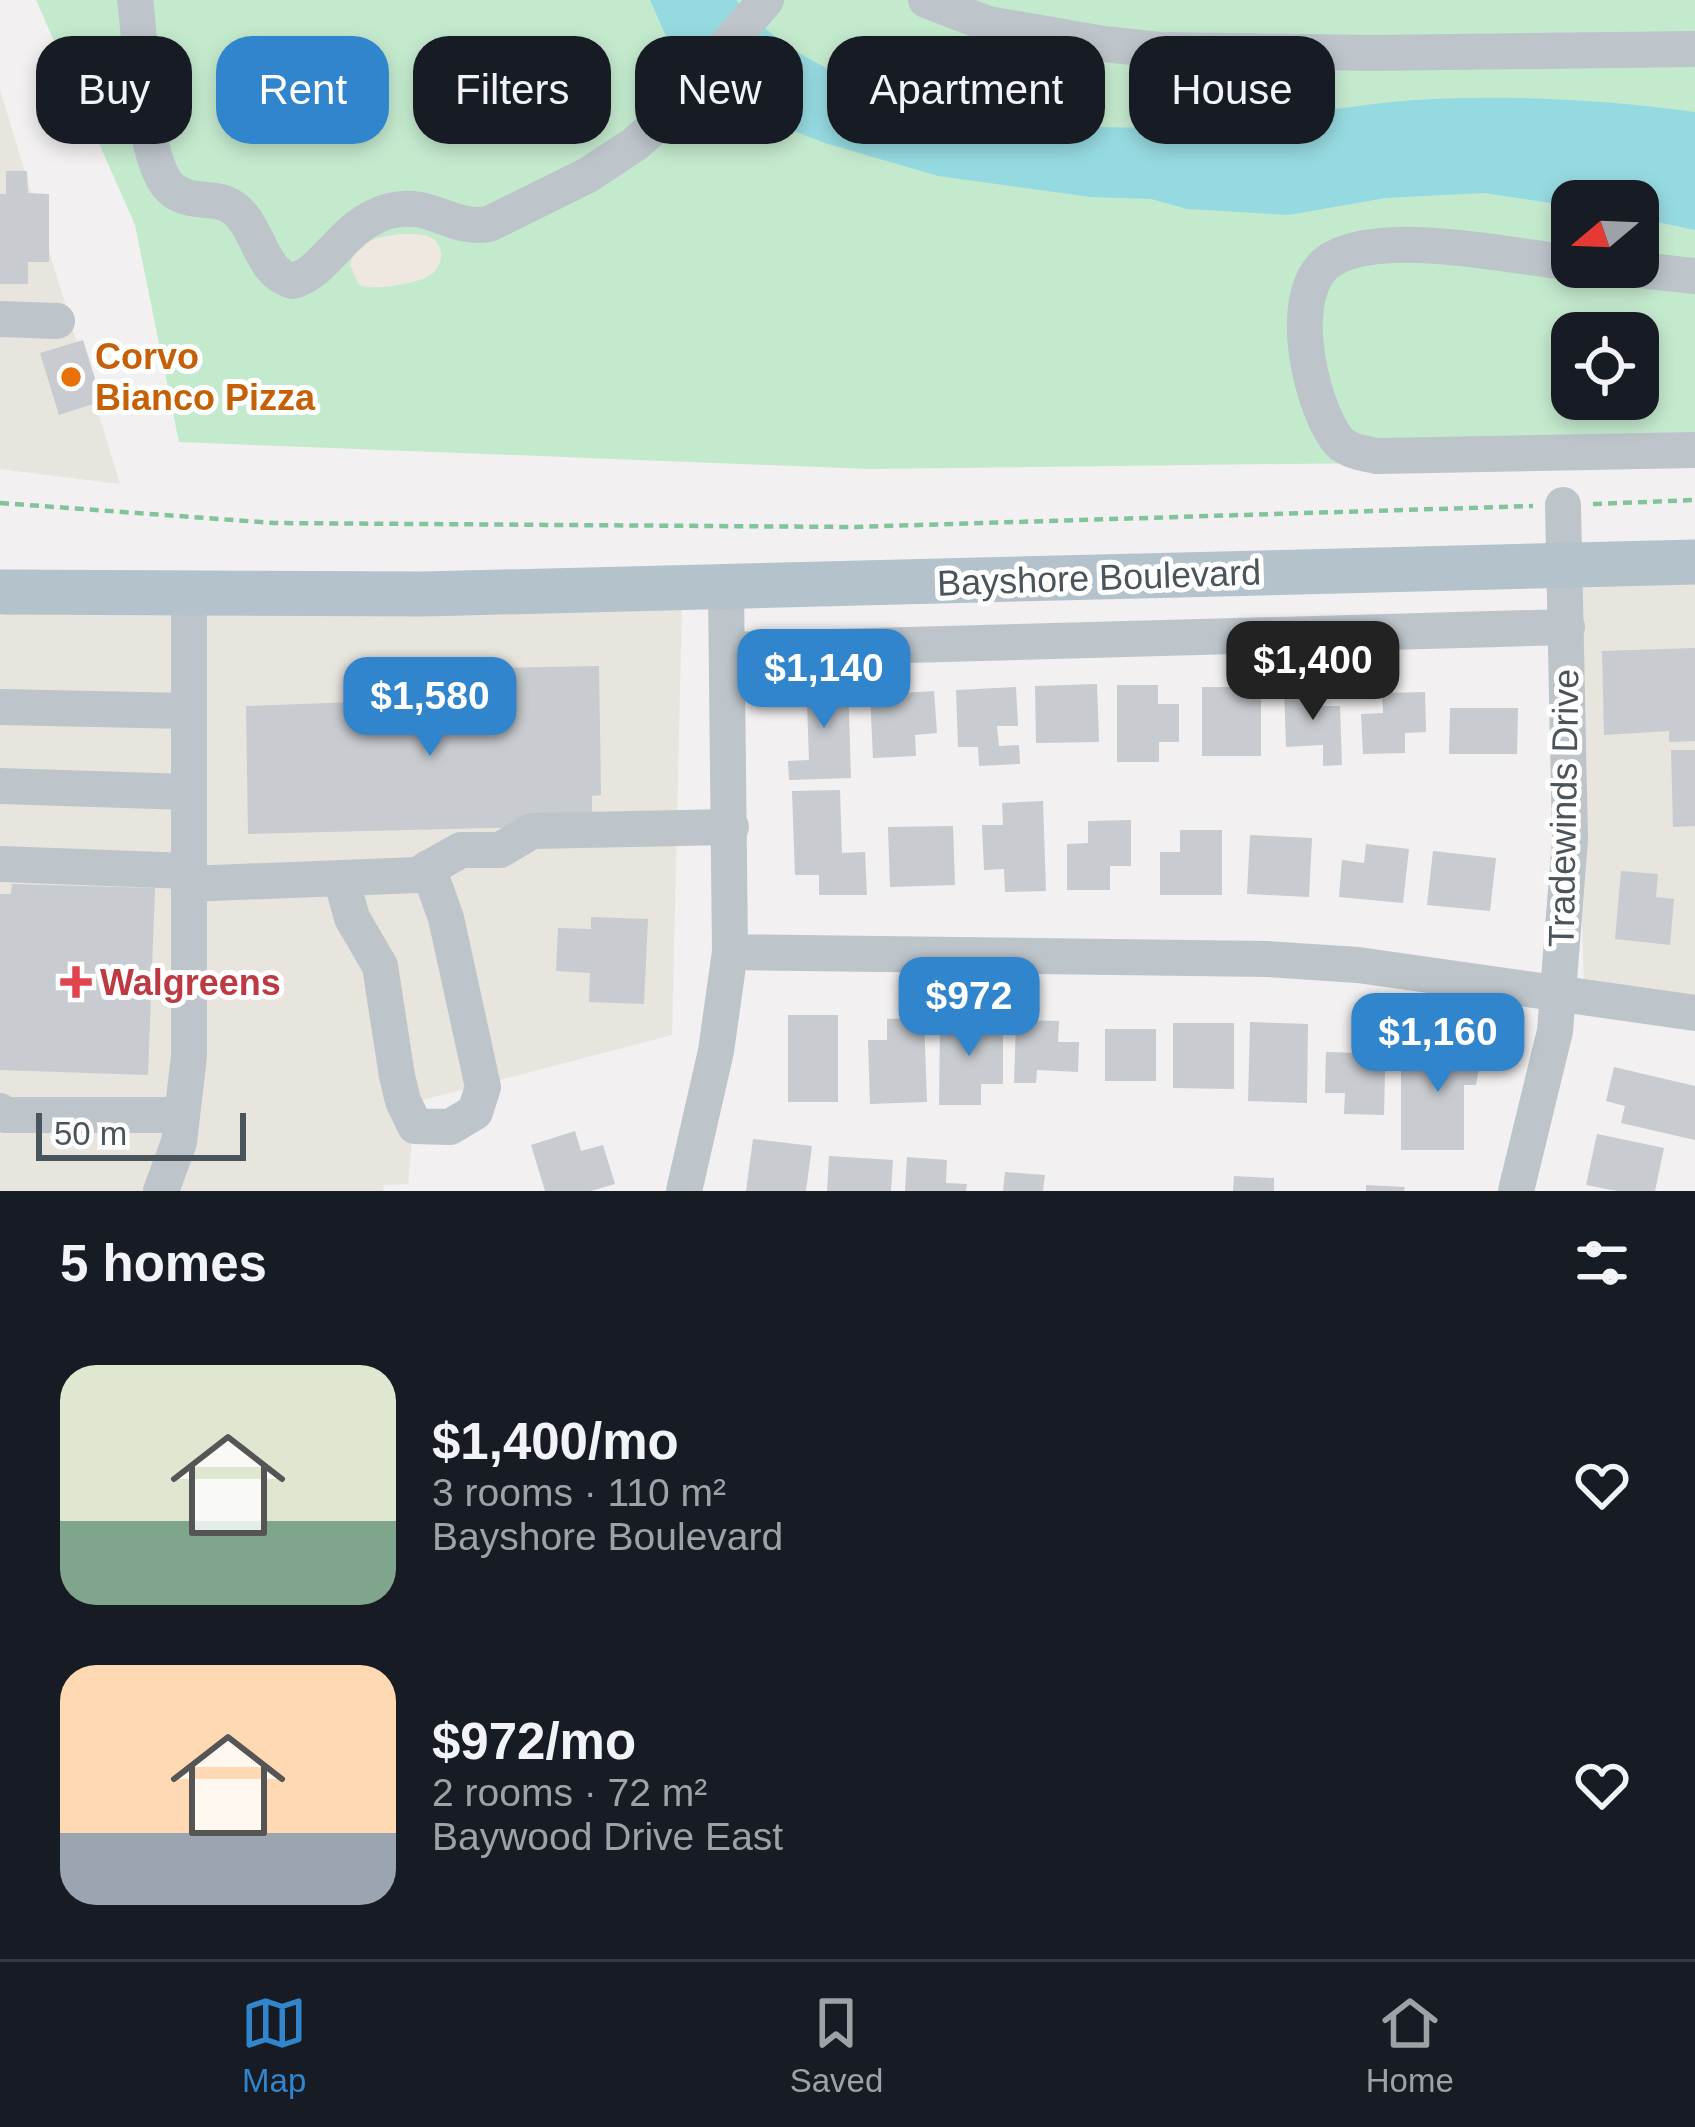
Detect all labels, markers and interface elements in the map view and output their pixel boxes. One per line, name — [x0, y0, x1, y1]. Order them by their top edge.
chip: Buy — [36, 36, 192, 144]
chip: Rent — [216, 36, 389, 144]
chip: Filters — [413, 36, 611, 144]
chip: New — [635, 36, 803, 144]
chip: Apartment — [827, 36, 1105, 144]
chip: House — [1129, 36, 1335, 144]
north arrow — [1551, 180, 1659, 288]
map controls — [1551, 180, 1659, 420]
button: locate — [1551, 312, 1659, 420]
place label: Corvo Bianco Pizza — [95, 336, 316, 418]
marker: Corvo Bianco Pizza — [58, 364, 84, 390]
street label: Bayshore Boulevard — [936, 551, 1262, 604]
pin: $1,400 — [1215, 621, 1411, 723]
pin: $1,140 — [726, 629, 922, 731]
text: $1,400 — [1253, 638, 1373, 681]
text: $1,140 — [764, 646, 884, 689]
pin: $1,580 — [332, 657, 528, 759]
street label: Tradewinds Drive — [1541, 668, 1586, 948]
text: $1,580 — [370, 674, 490, 717]
pin: $972 — [898, 957, 1040, 1059]
place label: Walgreens — [100, 962, 281, 1003]
marker: Walgreens — [63, 969, 89, 995]
text: $972 — [926, 974, 1012, 1017]
pin: $1,160 — [1340, 993, 1536, 1095]
text: $1,160 — [1378, 1010, 1498, 1053]
scale bar — [36, 1107, 246, 1160]
text: 50 m — [54, 1115, 127, 1152]
icon: filters — [1569, 1230, 1635, 1296]
text: 5 homes — [60, 1235, 267, 1292]
icon: home — [156, 1413, 300, 1557]
text: $1,400/mo — [432, 1413, 679, 1470]
icon: heart — [1569, 1452, 1635, 1518]
text: 3 rooms · 110 m² — [432, 1471, 726, 1514]
text: Bayshore Boulevard — [432, 1515, 783, 1558]
icon: home — [156, 1713, 300, 1857]
text: $972/mo — [432, 1713, 636, 1770]
icon: heart — [1569, 1752, 1635, 1818]
text: 2 rooms · 72 m² — [432, 1771, 707, 1814]
text: Baywood Drive East — [432, 1815, 783, 1858]
tab: Map — [241, 1990, 307, 2100]
tab: Saved — [790, 1990, 883, 2100]
tab: Home — [1366, 1990, 1454, 2100]

